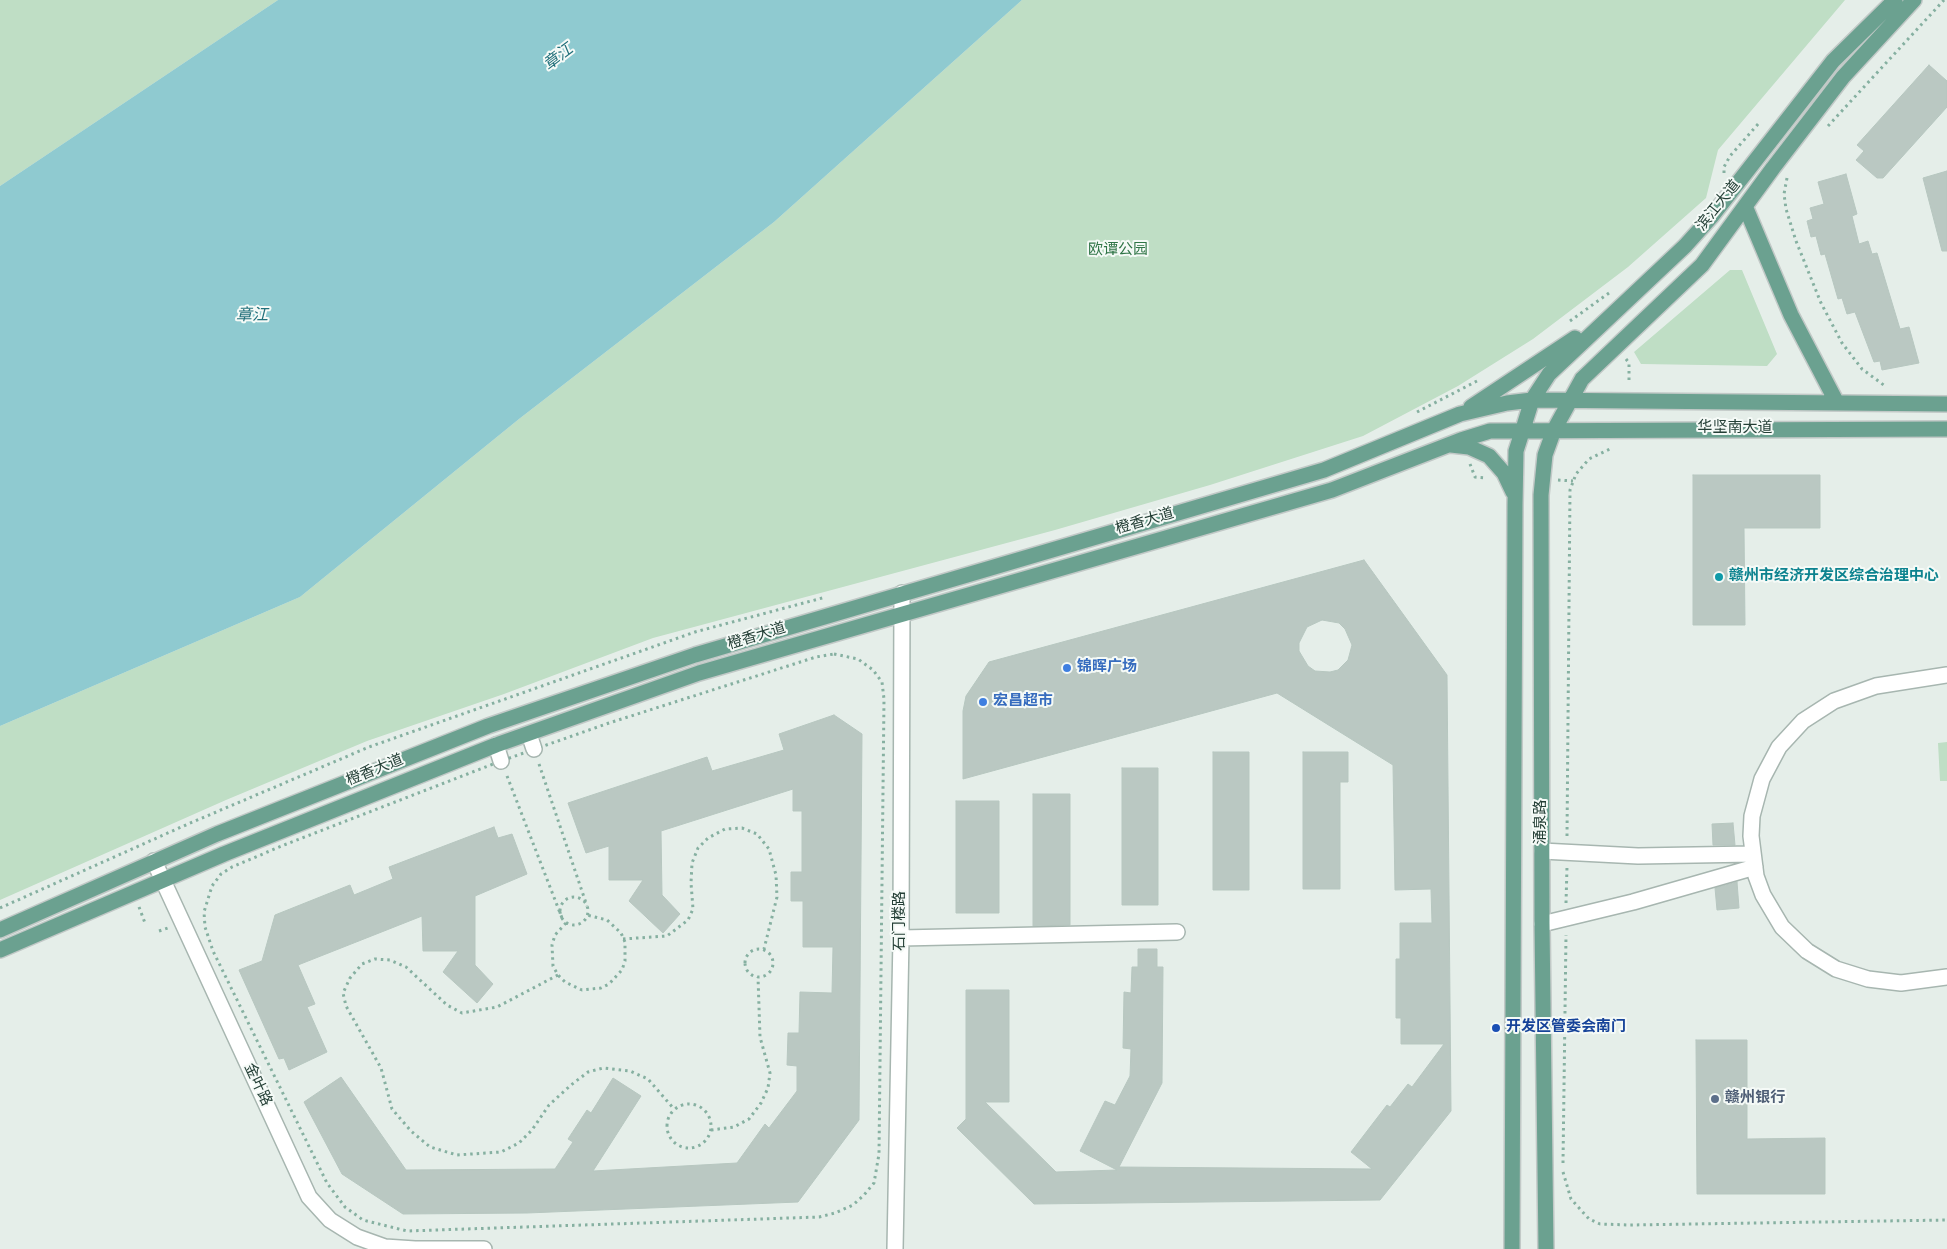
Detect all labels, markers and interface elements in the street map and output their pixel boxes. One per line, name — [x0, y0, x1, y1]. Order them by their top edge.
water label: 章江 — [540, 41, 578, 75]
street label: 滨江大道 — [1693, 177, 1745, 235]
park label: 欧谭公园 — [1088, 242, 1148, 260]
water label: 章江 — [236, 306, 268, 326]
street label: 华坚南大道 — [1698, 420, 1772, 438]
street label: 橙香大道 — [1114, 505, 1176, 539]
place label: 赣州市经济开发区综合治理中心 — [1729, 568, 1939, 586]
marker: 赣州市经济开发区综合治理中心 — [1713, 571, 1725, 583]
street label: 橙香大道 — [726, 620, 788, 654]
place label: 锦晖广场 — [1077, 659, 1137, 677]
marker: 锦晖广场 — [1061, 662, 1073, 674]
place label: 宏昌超市 — [993, 693, 1053, 711]
marker: 宏昌超市 — [977, 696, 989, 708]
street label: 橙香大道 — [344, 751, 406, 791]
street label: 涌泉路 — [1533, 800, 1551, 844]
street label: 石门楼路 — [892, 891, 910, 951]
place label: 开发区管委会南门 — [1506, 1019, 1626, 1037]
marker: 开发区管委会南门 — [1490, 1022, 1502, 1034]
street label: 金叶路 — [239, 1061, 275, 1109]
place label: 赣州银行 — [1725, 1090, 1785, 1108]
marker: 赣州银行 — [1709, 1093, 1721, 1105]

